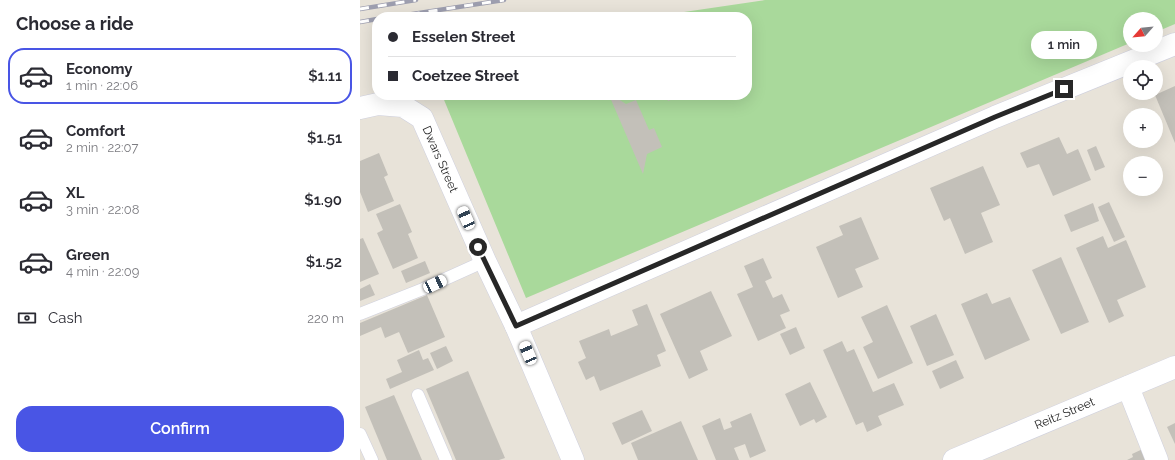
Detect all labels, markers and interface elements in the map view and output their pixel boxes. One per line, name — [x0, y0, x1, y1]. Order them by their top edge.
north arrow — [1123, 12, 1163, 52]
map controls — [1123, 12, 1163, 196]
text: Choose a ride — [16, 13, 134, 34]
text: Esselen Street — [412, 28, 515, 46]
callout: 1 min — [1031, 31, 1097, 59]
text: 1 min — [1048, 37, 1080, 52]
icon: car — [18, 58, 54, 94]
text: Economy — [66, 60, 133, 78]
button: locate — [1123, 60, 1163, 100]
text: $1.11 — [308, 67, 342, 85]
text: Coetzee Street — [412, 67, 519, 85]
text: 1 min · 22:06 — [66, 78, 138, 93]
route end — [1055, 80, 1073, 98]
button: + — [1123, 108, 1163, 148]
icon: car — [18, 120, 54, 156]
text: Comfort — [66, 122, 125, 140]
street label: Dwars Street — [419, 124, 461, 195]
text: $1.51 — [307, 129, 342, 147]
text: 2 min · 22:07 — [66, 140, 138, 155]
button: − — [1123, 156, 1163, 196]
icon: car — [18, 182, 54, 218]
text: XL — [66, 184, 84, 202]
text: $1.90 — [304, 191, 342, 209]
text: 3 min · 22:08 — [66, 202, 139, 217]
car — [456, 205, 476, 231]
route start — [469, 238, 487, 256]
icon: car — [18, 244, 54, 280]
text: Green — [66, 246, 110, 264]
text: $1.52 — [306, 253, 342, 271]
text: 4 min · 22:09 — [66, 264, 139, 279]
car — [422, 273, 448, 295]
icon: cash — [16, 307, 38, 329]
text: Cash — [48, 309, 82, 327]
text: 220 m — [307, 311, 344, 326]
car — [518, 340, 538, 366]
street label: Reitz Street — [1033, 395, 1097, 432]
button: Confirm — [16, 406, 344, 452]

